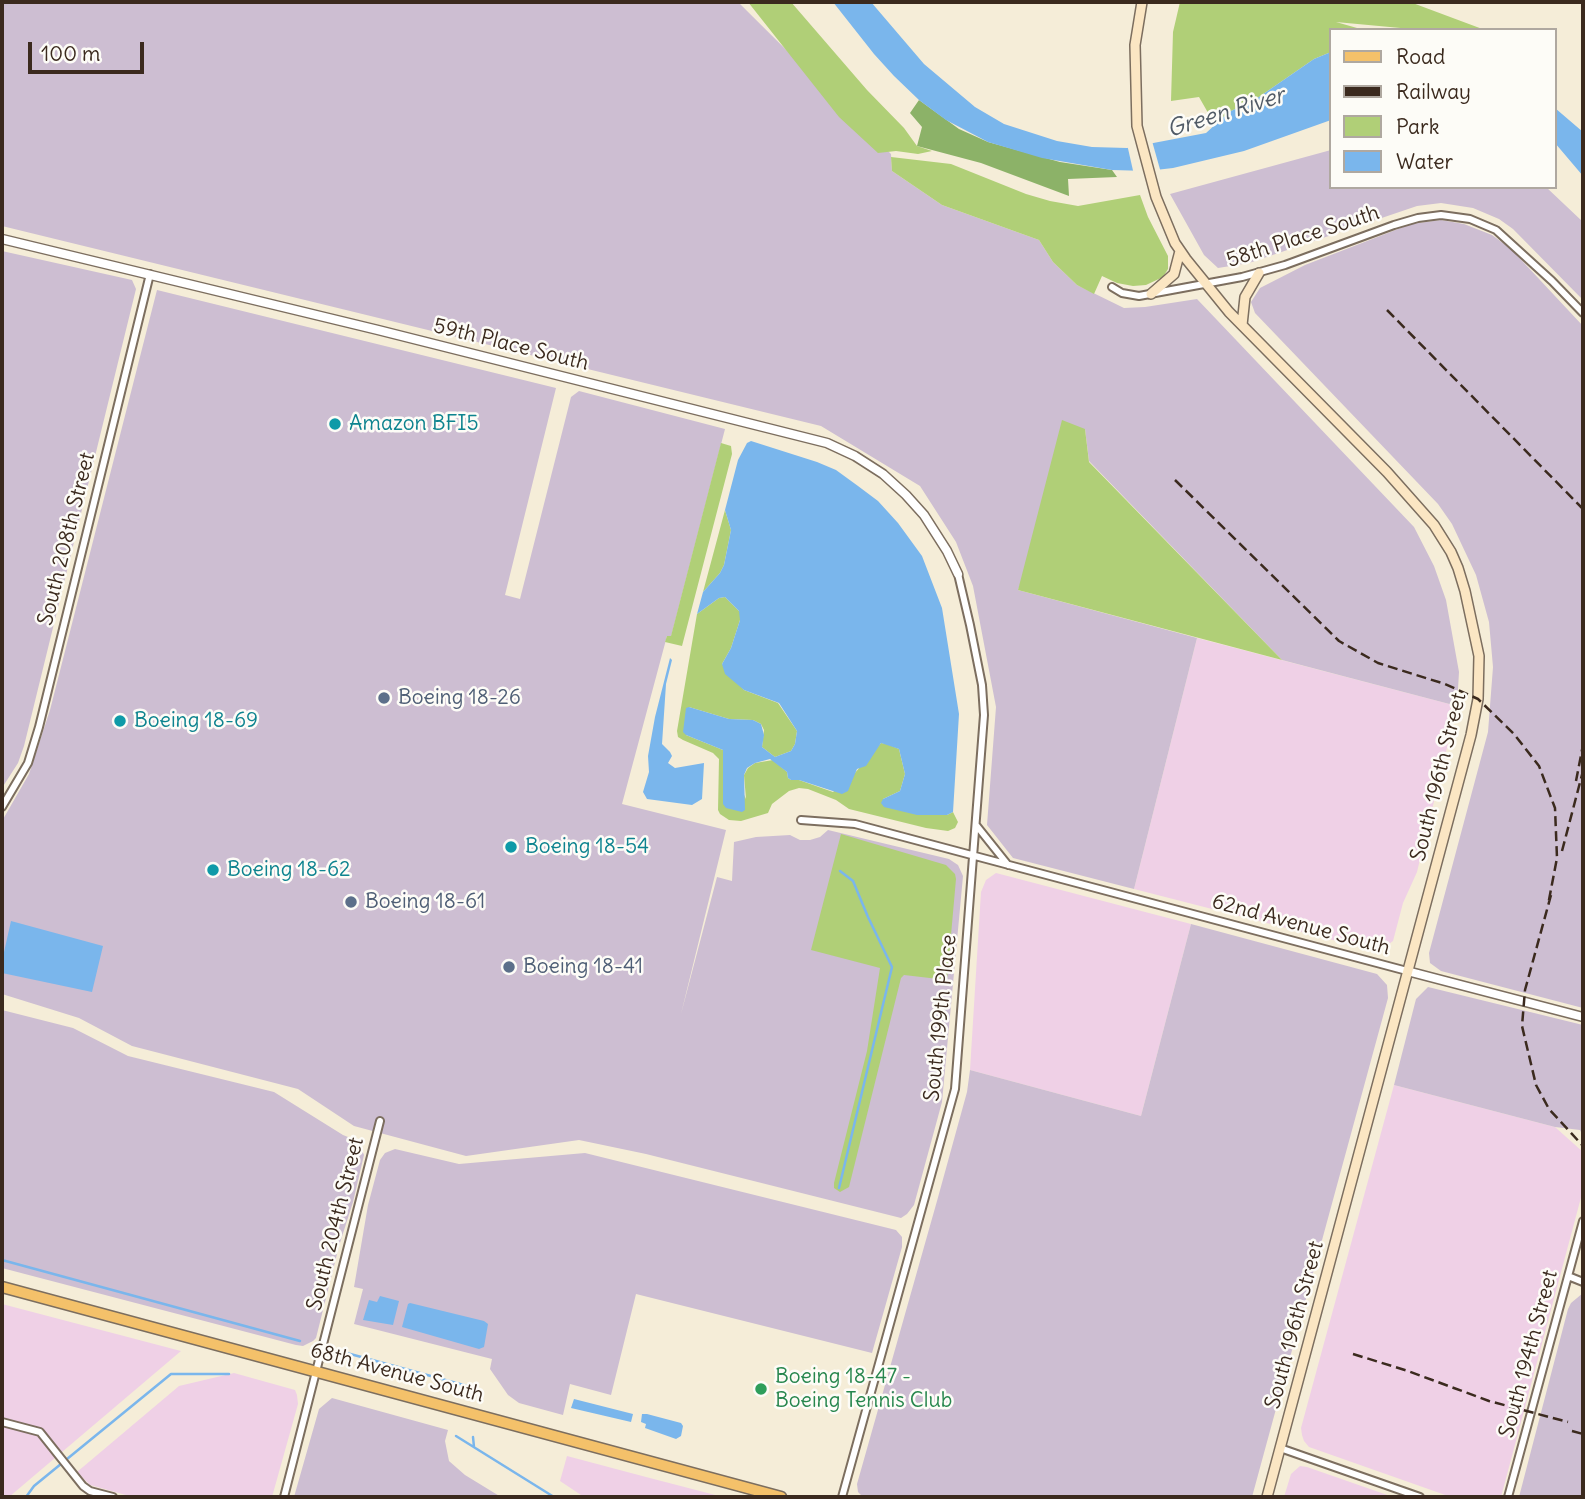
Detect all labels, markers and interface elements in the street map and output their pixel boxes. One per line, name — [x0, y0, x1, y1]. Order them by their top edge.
scale bar — [32, 28, 147, 72]
legend — [1330, 28, 1557, 189]
text: 100 m — [41, 40, 100, 67]
text: Road — [1396, 43, 1445, 70]
text: Railway — [1396, 78, 1471, 105]
water label: Green River — [1164, 82, 1288, 144]
text: Park — [1396, 113, 1439, 140]
text: Water — [1396, 148, 1453, 175]
street label: 58th Place South — [1223, 200, 1383, 274]
street label: 59th Place South — [431, 314, 591, 376]
place label: Amazon BFI5 — [349, 411, 479, 437]
marker: Amazon BFI5 — [327, 416, 343, 432]
street label: South 208th Street — [33, 450, 101, 628]
place label: Boeing 18-26 — [398, 685, 521, 711]
marker: Boeing 18-26 — [376, 690, 392, 706]
street label: South 196th Street — [1406, 690, 1472, 864]
place label: Boeing 18-69 — [134, 708, 258, 734]
marker: Boeing 18-69 — [112, 713, 128, 729]
place label: Boeing 18-54 — [525, 834, 649, 860]
marker: Boeing 18-54 — [503, 839, 519, 855]
place label: Boeing 18-62 — [227, 857, 351, 883]
marker: Boeing 18-62 — [205, 862, 221, 878]
place label: Boeing 18-61 — [365, 889, 485, 915]
street label: 62nd Avenue South — [1209, 889, 1393, 961]
marker: Boeing 18-61 — [343, 894, 359, 910]
street label: South 199th Place — [920, 933, 962, 1103]
place label: Boeing 18-41 — [523, 954, 643, 980]
marker: Boeing 18-41 — [501, 959, 517, 975]
street label: South 204th Street — [302, 1135, 370, 1313]
street label: South 196th Street — [1260, 1238, 1330, 1412]
street label: South 194th Street — [1494, 1267, 1564, 1441]
street label: 68th Avenue South — [307, 1338, 487, 1408]
place label: Boeing 18-47 - Boeing Tennis Club — [775, 1364, 952, 1414]
marker: Boeing 18-47 - Boeing Tennis Club — [753, 1381, 769, 1397]

